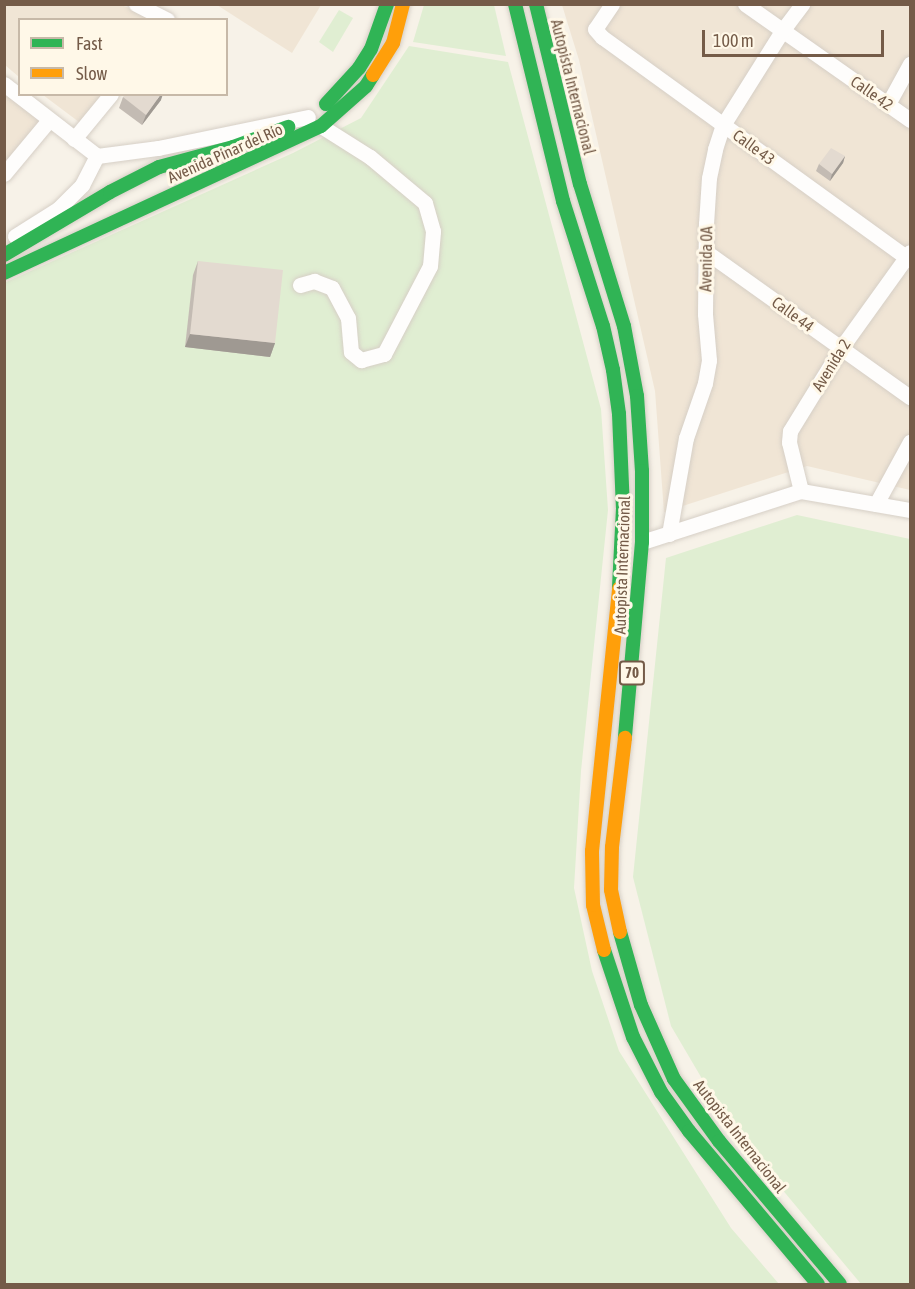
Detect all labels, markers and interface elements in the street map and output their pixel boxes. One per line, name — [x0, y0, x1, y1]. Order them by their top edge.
street label: Autopista Internacional — [547, 17, 599, 157]
legend — [18, 18, 228, 96]
scale bar — [705, 18, 886, 56]
text: 100 m — [713, 30, 754, 51]
text: Fast — [76, 33, 103, 54]
text: Slow — [76, 63, 107, 84]
street label: Calle 42 — [847, 72, 897, 114]
street label: Avenida Pinar del Río — [164, 119, 286, 187]
street label: Calle 43 — [729, 125, 779, 169]
street label: Avenida 0A — [696, 226, 716, 292]
street label: Calle 44 — [768, 292, 818, 336]
street label: Avenida 2 — [808, 335, 854, 395]
street label: Autopista Internacional — [610, 495, 634, 635]
road number: 70 — [618, 661, 646, 685]
street label: Autopista Internacional — [690, 1075, 790, 1197]

